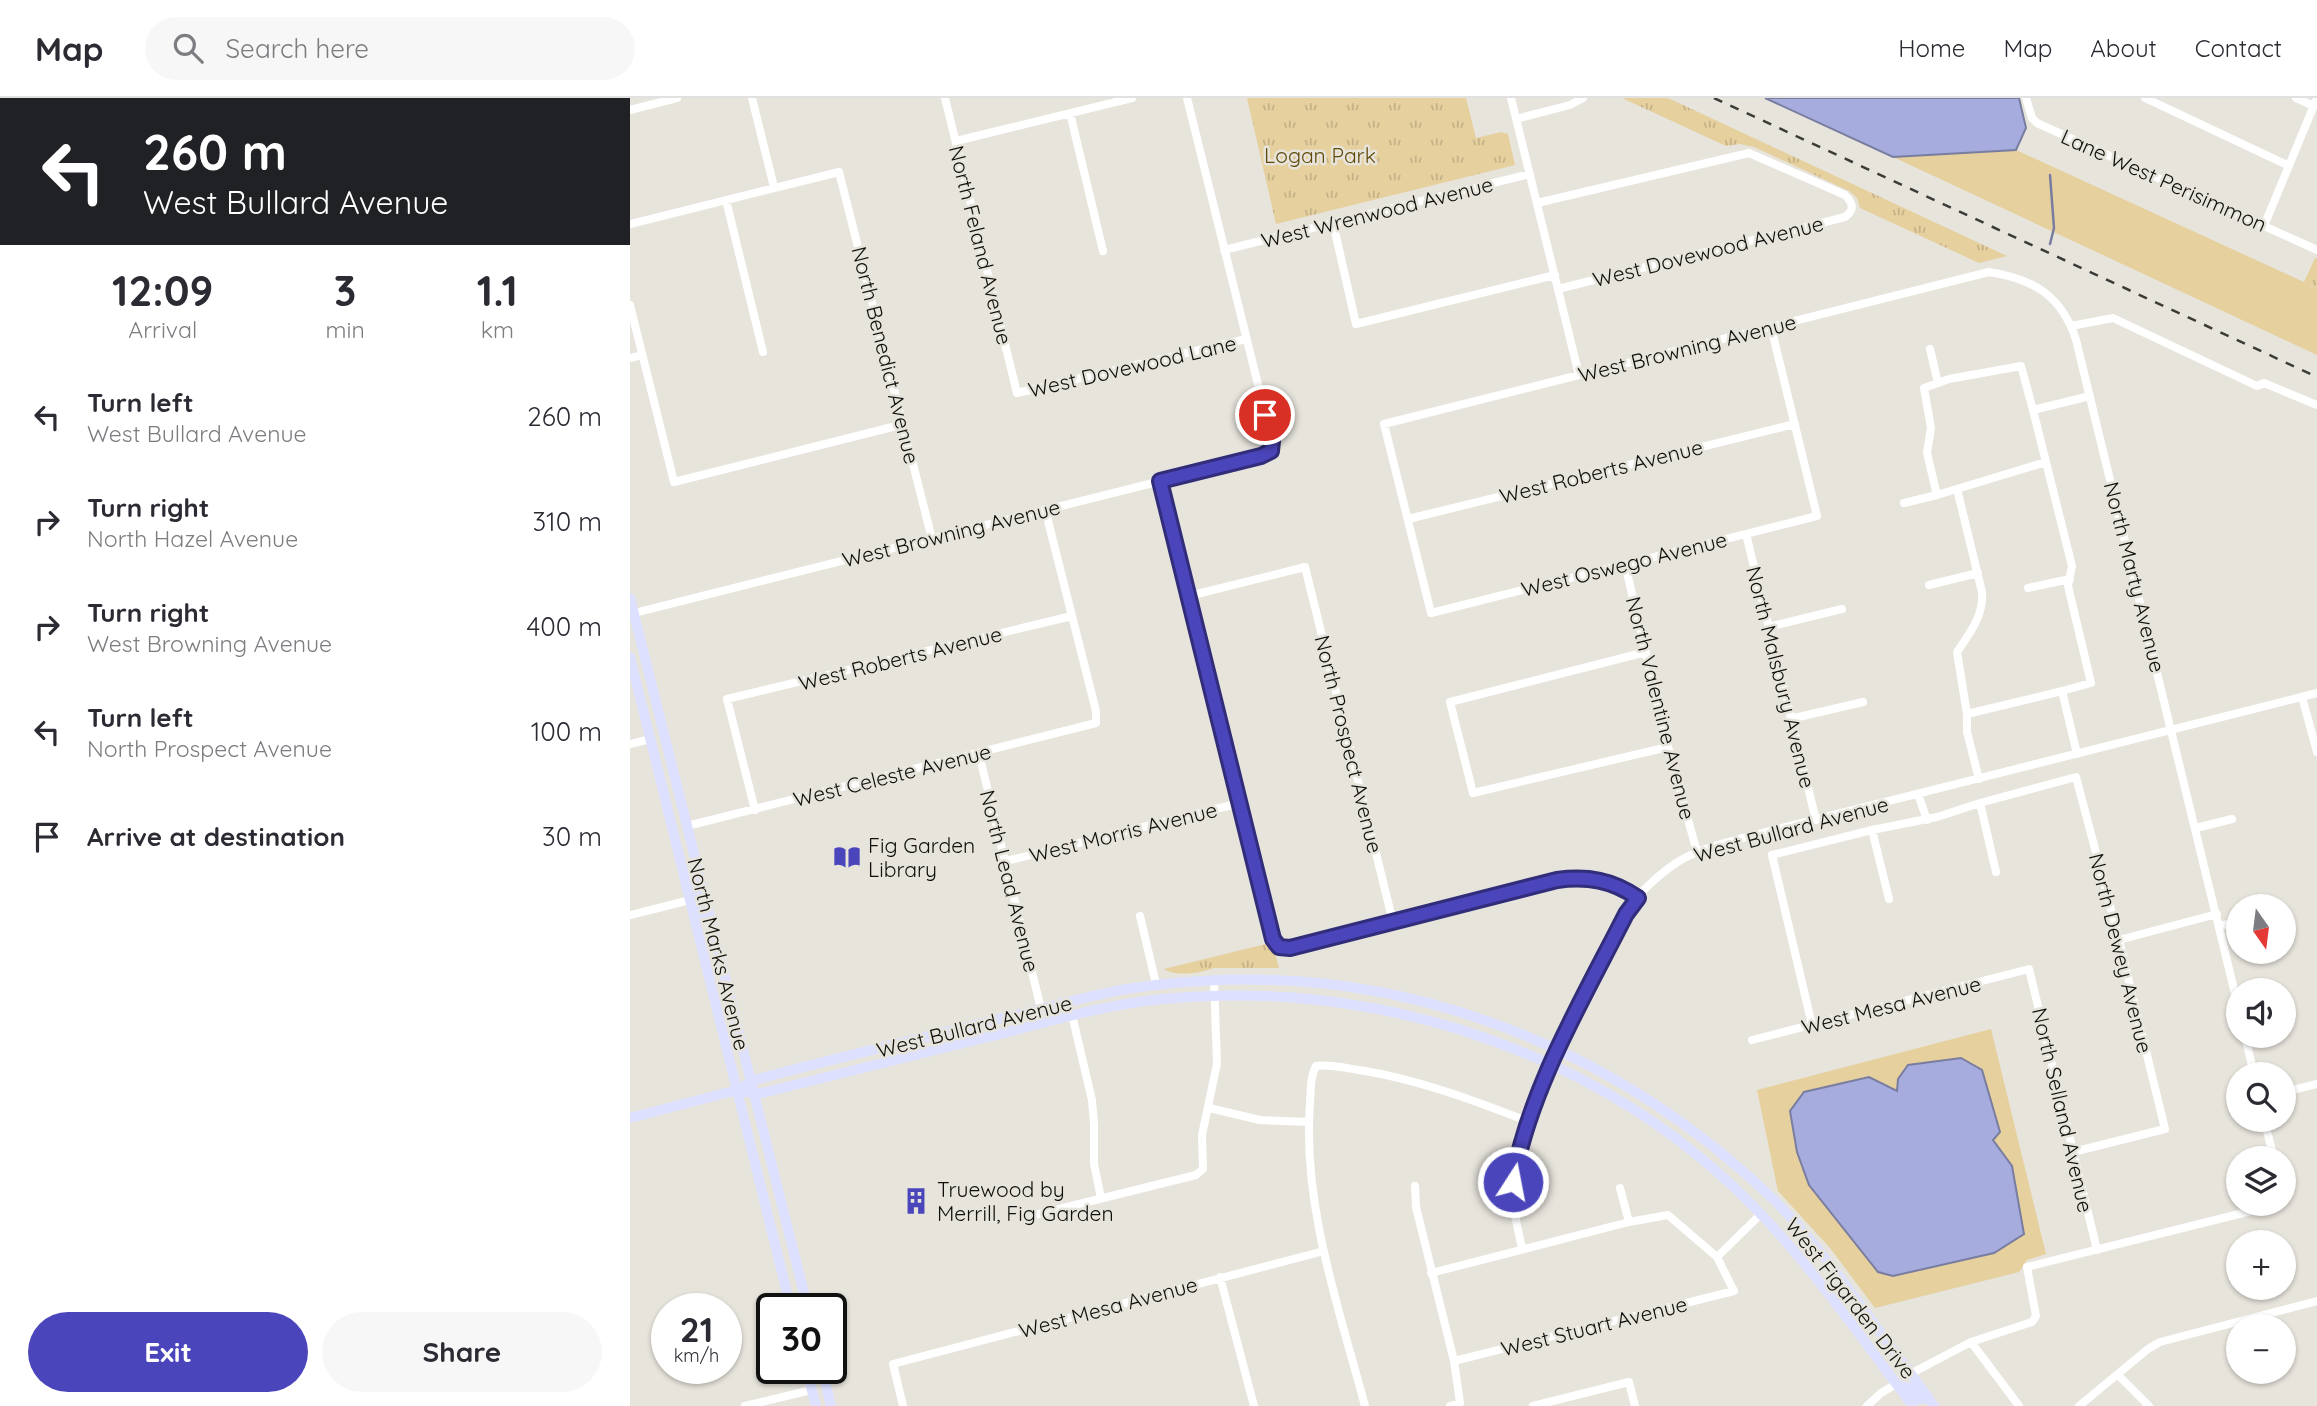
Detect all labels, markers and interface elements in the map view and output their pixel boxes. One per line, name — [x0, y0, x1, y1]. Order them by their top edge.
search box — [145, 17, 635, 80]
text: Map — [35, 28, 103, 69]
icon: search — [169, 29, 207, 67]
text: Search here — [225, 32, 369, 65]
text: Home — [1898, 33, 1965, 63]
text: Map — [2003, 33, 2052, 63]
text: About — [2090, 33, 2157, 63]
text: Contact — [2195, 33, 2282, 63]
text: 260 m — [143, 121, 287, 182]
street label: Lane West Perisimmon — [2057, 123, 2271, 237]
icon: left — [28, 126, 119, 217]
park label: Logan Park — [1264, 142, 1376, 168]
street label: North Feland Avenue — [944, 143, 1018, 347]
street label: West Wrenwood Avenue — [1258, 171, 1496, 253]
text: West Bullard Avenue — [143, 182, 448, 222]
street label: West Dovewood Avenue — [1590, 210, 1826, 292]
street label: North Benedict Avenue — [846, 244, 926, 466]
text: 12:09 — [112, 264, 213, 317]
text: 3 — [334, 264, 356, 317]
text: 1.1 — [477, 264, 518, 317]
street label: West Browning Avenue — [1575, 308, 1799, 388]
text: Arrival — [128, 315, 197, 344]
text: min — [326, 315, 365, 344]
text: km — [481, 315, 514, 344]
street label: West Dovewood Lane — [1025, 329, 1239, 403]
pin — [1235, 385, 1295, 445]
text: Turn left — [87, 386, 194, 419]
icon: arrive — [1246, 396, 1284, 434]
icon: left — [28, 398, 66, 436]
text: 260 m — [527, 400, 602, 433]
text: West Bullard Avenue — [87, 419, 307, 448]
street label: West Roberts Avenue — [1497, 433, 1705, 509]
street label: North Marty Avenue — [2099, 479, 2171, 675]
text: Turn right — [87, 491, 209, 524]
street label: West Browning Avenue — [839, 493, 1063, 573]
icon: right — [28, 503, 66, 541]
text: 310 m — [532, 505, 602, 538]
text: North Hazel Avenue — [87, 524, 298, 553]
street label: West Oswego Avenue — [1519, 526, 1729, 602]
street label: North Malsbury Avenue — [1741, 563, 1821, 791]
street label: North Valentine Avenue — [1621, 594, 1701, 822]
text: Turn right — [87, 596, 209, 629]
icon: right — [28, 608, 66, 646]
text: 400 m — [527, 610, 602, 643]
street label: West Roberts Avenue — [796, 620, 1004, 696]
text: West Browning Avenue — [87, 629, 332, 658]
street label: North Prospect Avenue — [1309, 632, 1389, 856]
text: Turn left — [87, 701, 194, 734]
icon: left — [28, 713, 66, 751]
text: 100 m — [531, 715, 602, 748]
text: North Prospect Avenue — [87, 734, 332, 763]
street label: West Celeste Avenue — [790, 738, 994, 812]
street label: North Lead Avenue — [975, 787, 1045, 975]
street label: West Bullard Avenue — [1691, 791, 1891, 867]
street label: West Morris Avenue — [1026, 796, 1220, 868]
icon: arrive — [28, 818, 66, 856]
text: Arrive at destination — [87, 820, 345, 853]
text: 30 m — [542, 820, 602, 853]
place label: Fig Garden Library — [868, 832, 975, 882]
library icon: Fig Garden Library — [832, 842, 862, 872]
street label: North Dewey Avenue — [2084, 850, 2158, 1056]
street label: North Marks Avenue — [682, 855, 756, 1053]
north arrow — [2226, 894, 2296, 964]
map controls — [2226, 894, 2296, 1384]
street label: West Mesa Avenue — [1799, 970, 1983, 1040]
button: sound — [2226, 978, 2296, 1048]
street label: West Bullard Avenue — [874, 989, 1074, 1063]
street label: North Selland Avenue — [2027, 1005, 2099, 1215]
button: search — [2226, 1062, 2296, 1132]
position arrow — [1476, 1145, 1550, 1219]
button: layers — [2226, 1146, 2296, 1216]
place label: Truewood by Merrill, Fig Garden — [937, 1176, 1114, 1226]
building icon: Truewood by Merrill, Fig Garden — [901, 1186, 931, 1216]
street label: West Figarden Drive — [1780, 1212, 1922, 1384]
button: + — [2226, 1230, 2296, 1300]
street label: West Mesa Avenue — [1016, 1271, 1200, 1343]
street label: West Stuart Avenue — [1498, 1290, 1690, 1362]
speed limit sign: 30 — [756, 1293, 847, 1384]
text: 21 — [680, 1307, 713, 1351]
button: Exit — [28, 1312, 308, 1392]
button: Share — [322, 1312, 602, 1392]
button: − — [2226, 1314, 2296, 1384]
text: km/h — [674, 1344, 719, 1367]

